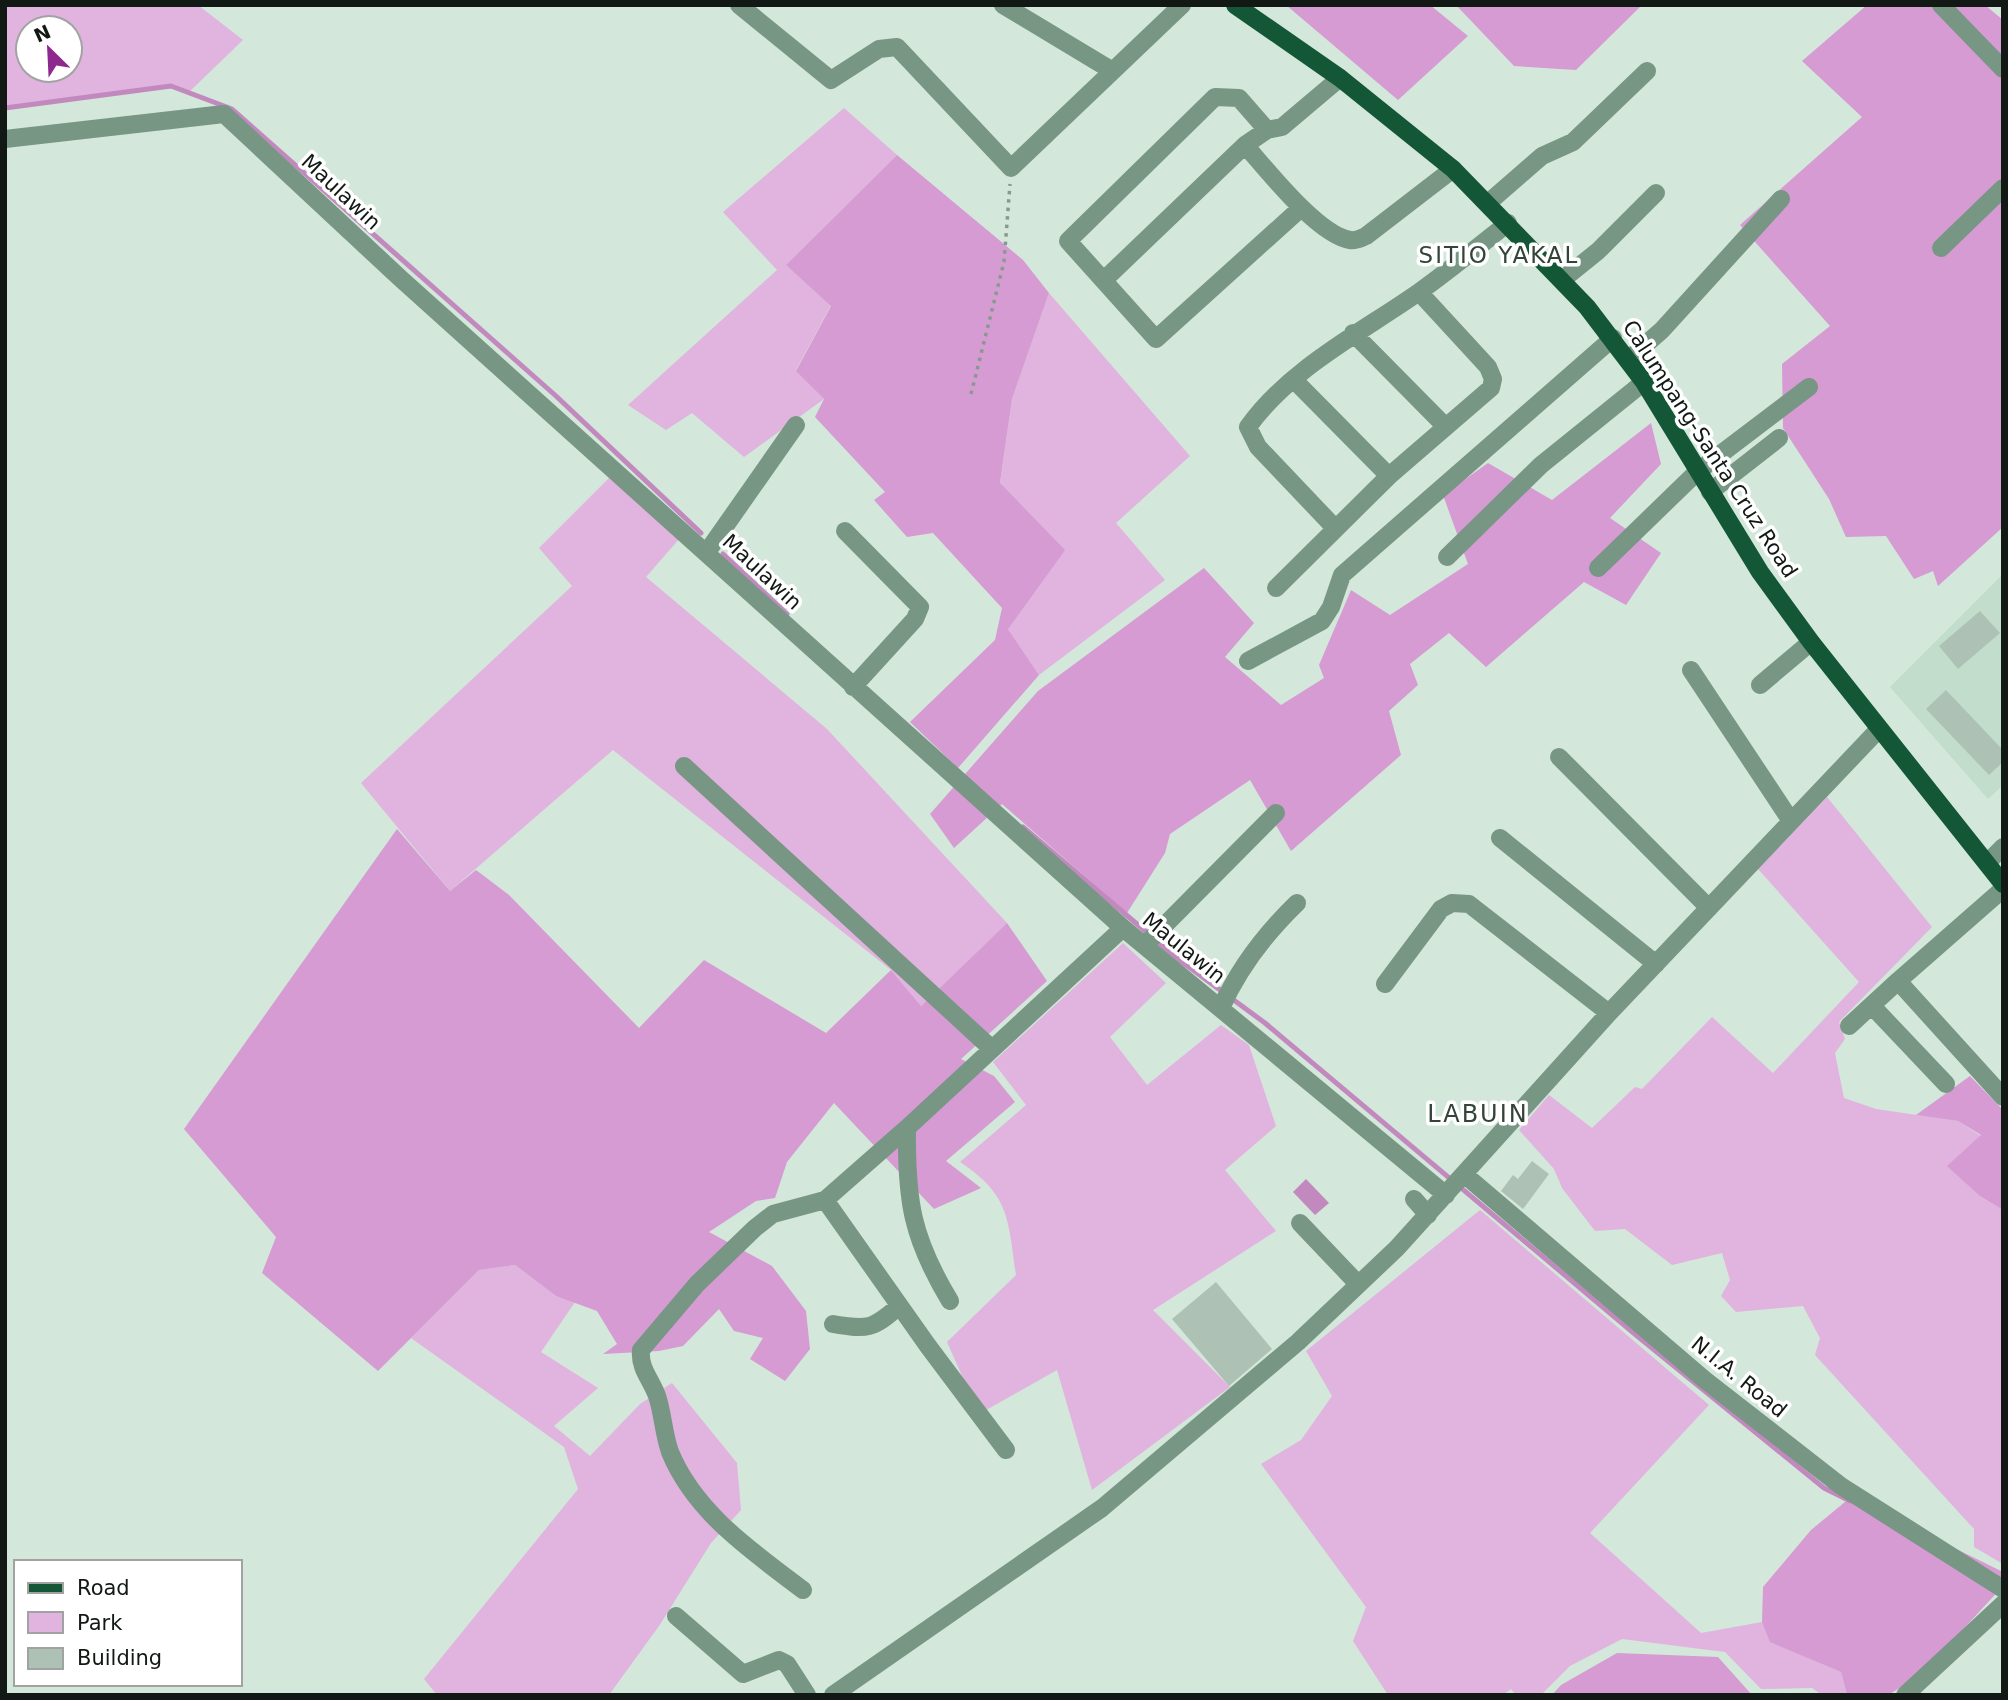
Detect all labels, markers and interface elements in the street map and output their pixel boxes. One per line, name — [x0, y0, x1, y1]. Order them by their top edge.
north arrow — [14, 14, 84, 84]
text: N — [30, 20, 54, 47]
street label: Maulawin — [296, 149, 386, 235]
district label: SITIO YAKAL — [1419, 242, 1579, 268]
street label: Calumpang-Santa Cruz Road — [1618, 316, 1802, 582]
street label: Maulawin — [717, 529, 807, 615]
street label: Maulawin — [1138, 907, 1230, 989]
district label: LABUIN — [1427, 1100, 1529, 1128]
street label: N.I.A. Road — [1687, 1331, 1791, 1423]
legend — [14, 1560, 242, 1686]
text: Road — [77, 1576, 130, 1600]
text: Park — [77, 1611, 123, 1635]
text: Building — [77, 1646, 162, 1670]

